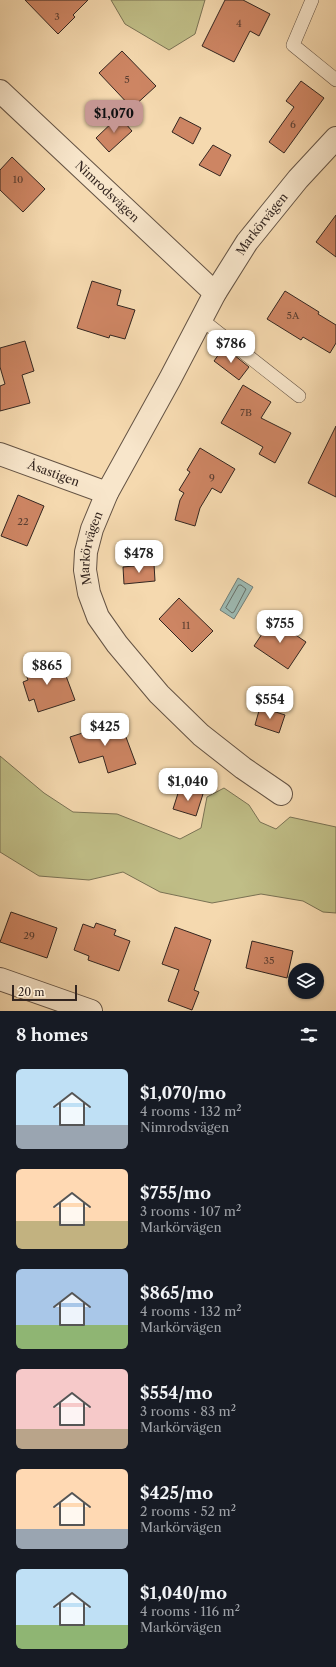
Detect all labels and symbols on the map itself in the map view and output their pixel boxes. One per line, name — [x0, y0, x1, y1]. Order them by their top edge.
house number: 3 — [54, 10, 60, 23]
house number: 4 — [236, 17, 242, 30]
house number: 5 — [124, 73, 130, 86]
pin: $1,070 — [81, 100, 147, 134]
house number: 6 — [290, 118, 296, 131]
street label: Nimrodsvägen — [72, 158, 143, 225]
house number: 10 — [13, 173, 23, 186]
street label: Markörvägen — [233, 189, 291, 258]
house number: 5A — [287, 309, 300, 322]
pin: $786 — [207, 330, 255, 364]
house number: 7B — [240, 406, 252, 419]
street label: Åsastigen — [25, 455, 82, 490]
house number: 9 — [209, 471, 215, 484]
street label: Markörvägen — [77, 508, 106, 586]
house number: 22 — [17, 515, 29, 528]
pin: $478 — [115, 540, 163, 574]
pin: $755 — [256, 610, 304, 644]
house number: 11 — [182, 619, 191, 632]
pin: $865 — [23, 652, 71, 686]
pin: $554 — [246, 686, 294, 720]
pin: $425 — [81, 713, 129, 747]
pin: $1,040 — [155, 768, 221, 802]
house number: 29 — [23, 929, 35, 942]
house number: 35 — [264, 954, 274, 967]
scale bar — [12, 983, 77, 1002]

